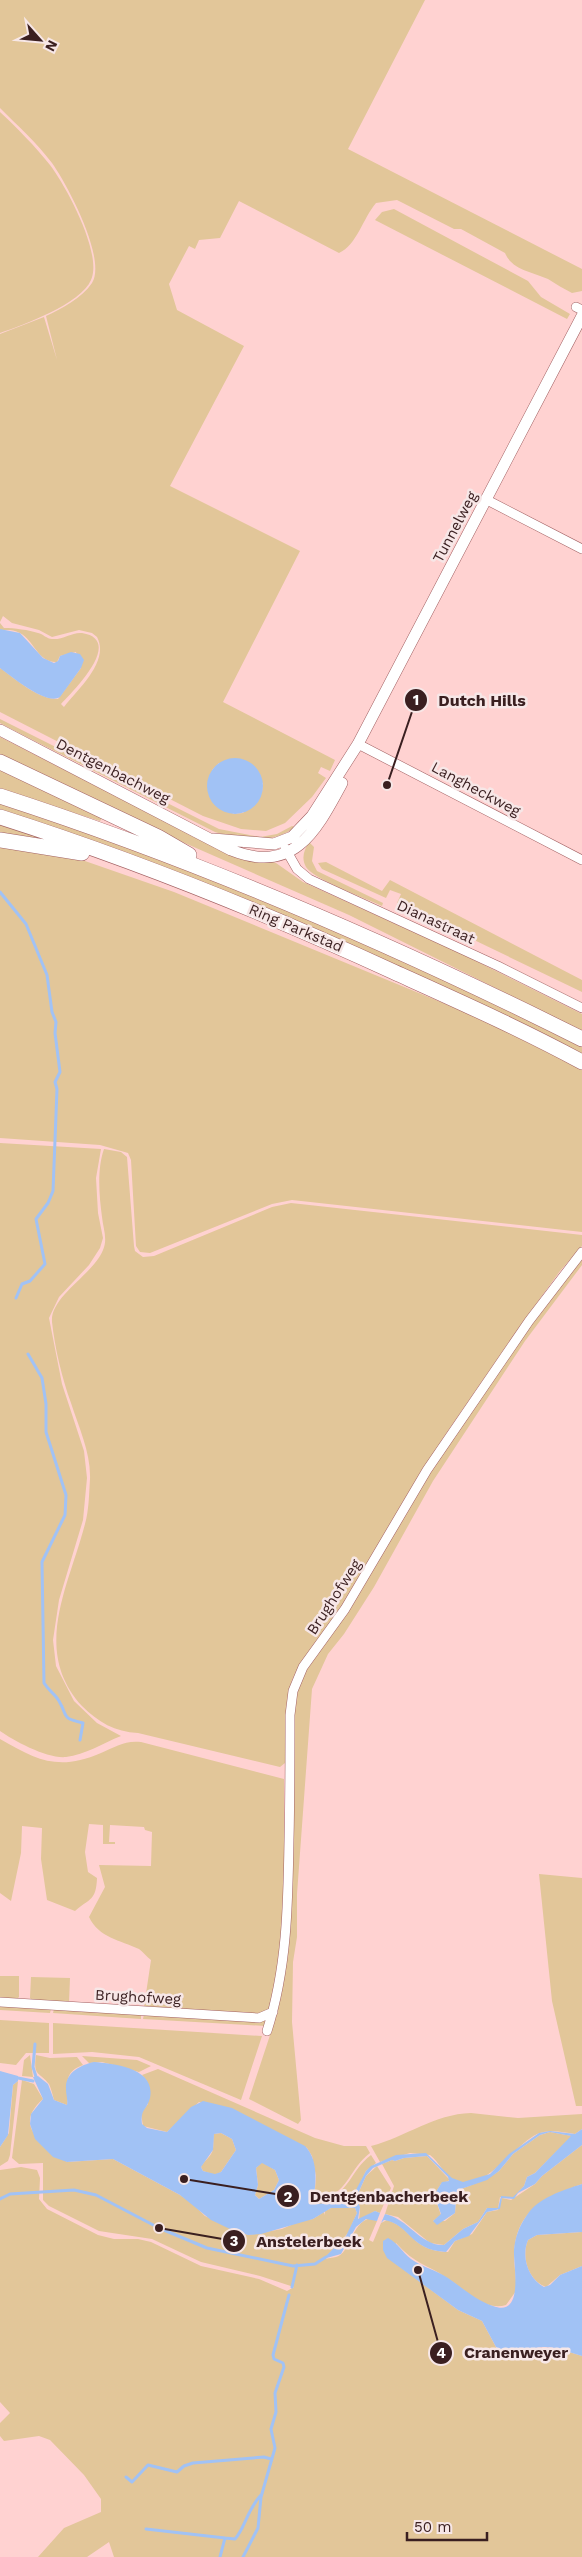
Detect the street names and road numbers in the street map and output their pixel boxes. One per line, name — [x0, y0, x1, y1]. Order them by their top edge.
street label: Tunnelweg — [429, 488, 481, 566]
street label: Dentgenbachweg — [53, 735, 173, 807]
street label: Langheckweg — [428, 758, 524, 820]
street label: Dianastraat — [394, 896, 479, 948]
street label: Ring Parkstad — [246, 900, 346, 956]
street label: Brughofweg — [303, 1556, 365, 1638]
street label: Brughofweg — [95, 1986, 181, 2008]

